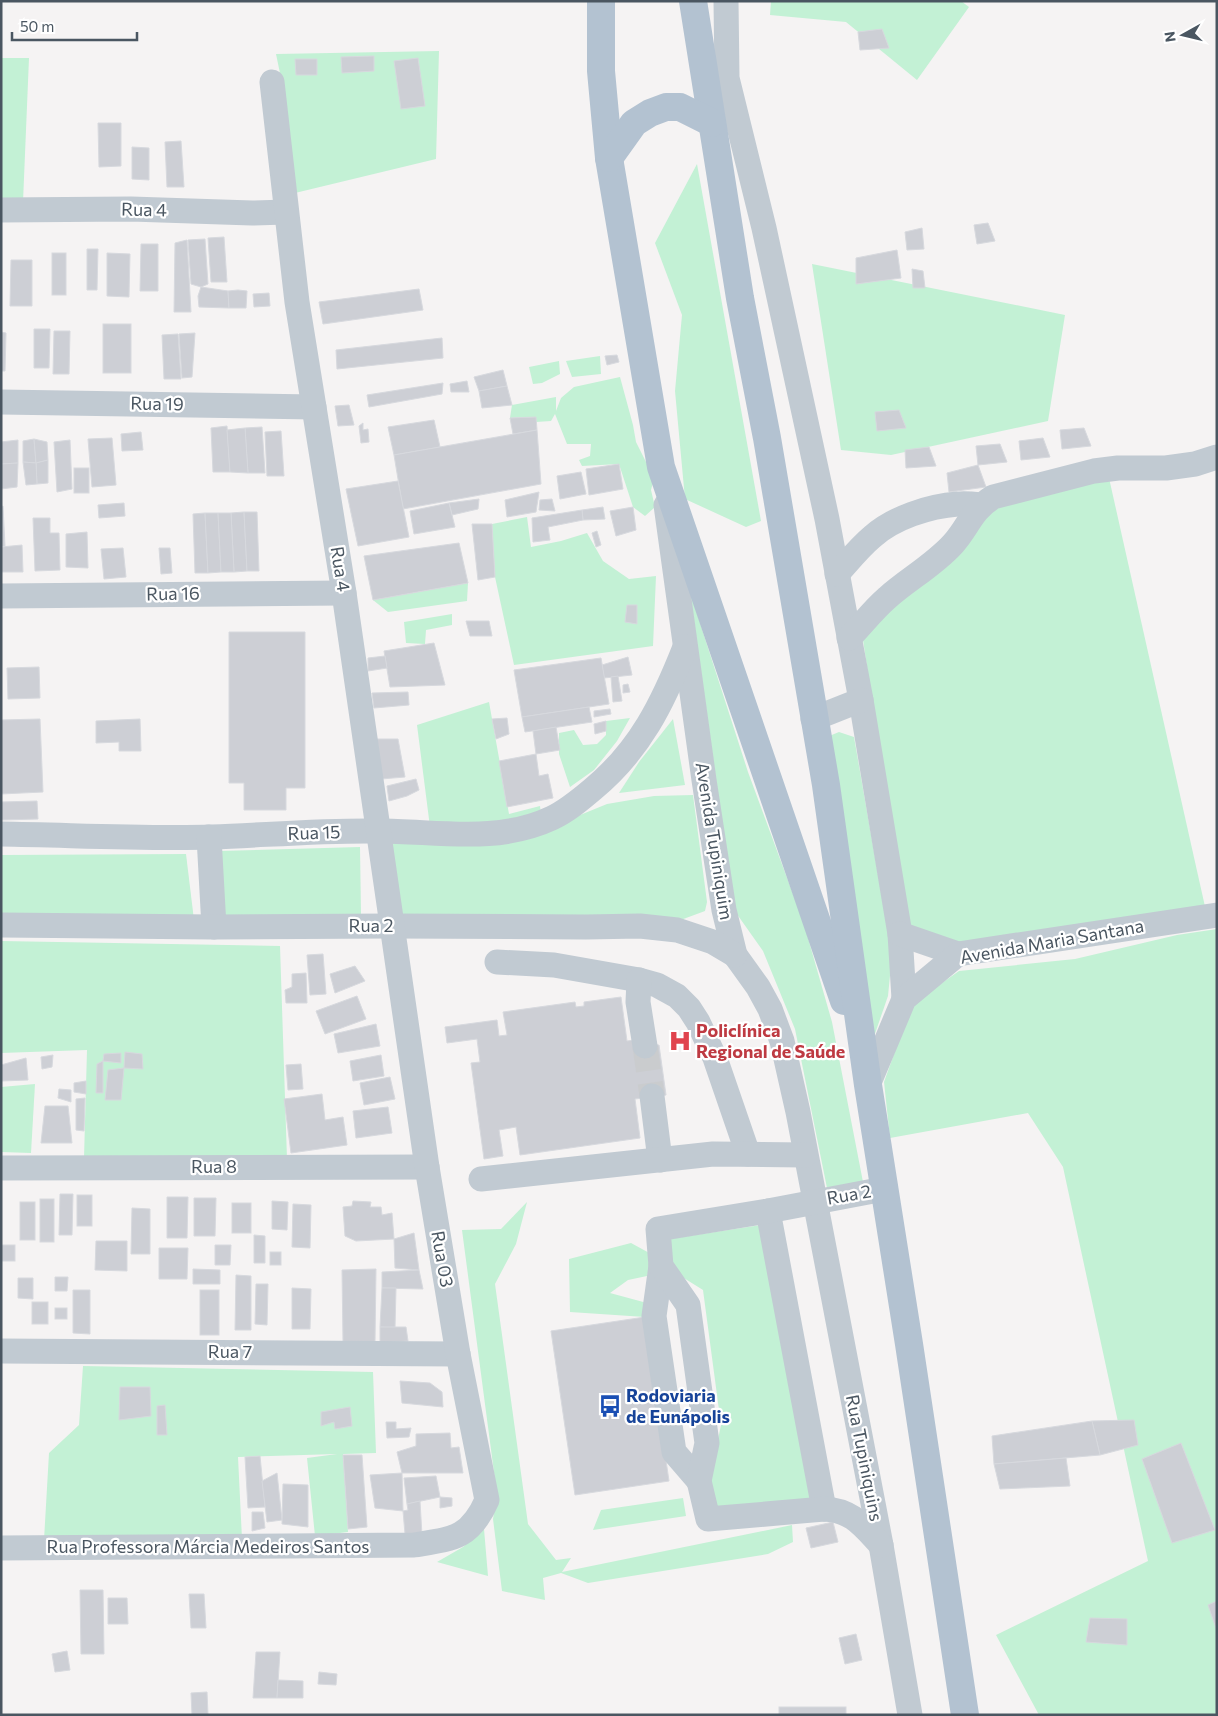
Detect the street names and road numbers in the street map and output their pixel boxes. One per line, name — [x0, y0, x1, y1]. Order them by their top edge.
street label: Rua 4 — [121, 198, 167, 220]
street label: Rua 19 — [130, 392, 184, 414]
street label: Rua 4 — [327, 545, 355, 593]
street label: Rua 16 — [146, 582, 200, 604]
street label: Avenida Tupiniquim — [692, 760, 738, 921]
street label: Rua 15 — [287, 820, 341, 844]
street label: Rua 2 — [349, 914, 393, 936]
street label: Avenida Maria Santana — [958, 914, 1145, 968]
street label: Rua 8 — [191, 1155, 237, 1177]
street label: Rua 2 — [825, 1179, 873, 1209]
street label: Rua 03 — [427, 1229, 459, 1289]
street label: Rua 7 — [208, 1340, 252, 1362]
street label: Rua Tupiniquins — [842, 1392, 888, 1523]
street label: Rua Professora Márcia Medeiros Santos — [46, 1535, 370, 1557]

